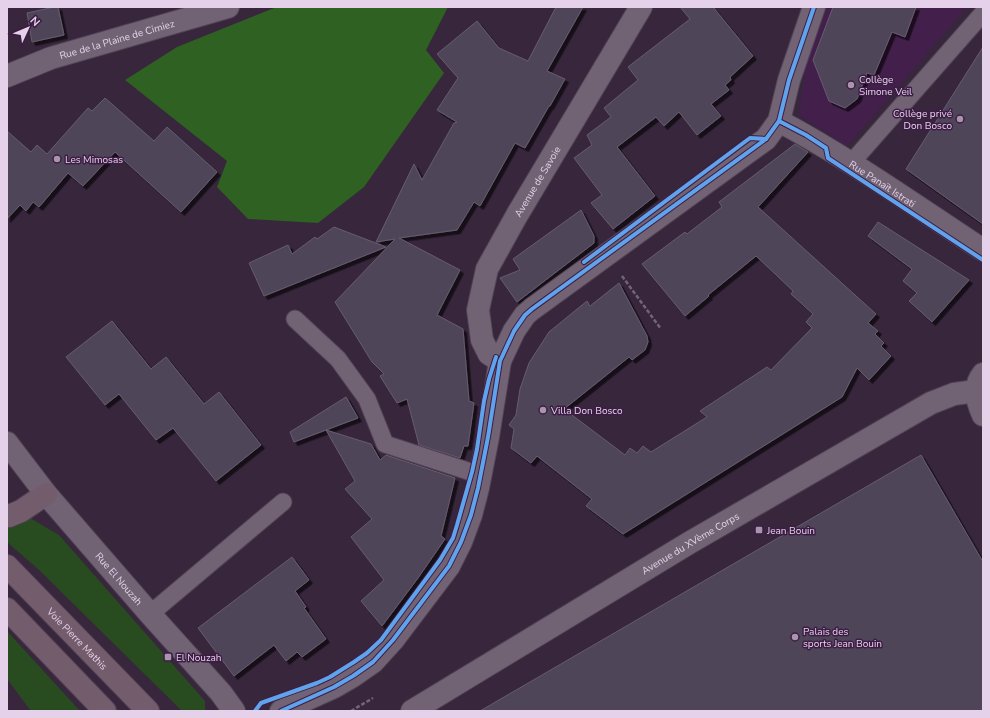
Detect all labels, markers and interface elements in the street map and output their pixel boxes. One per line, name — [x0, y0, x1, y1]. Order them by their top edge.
north arrow — [8, 8, 48, 48]
text: N — [27, 13, 43, 30]
street label: Rue de la Plaine de Cimiez — [58, 17, 177, 63]
place label: Collège Simone Veil — [859, 73, 912, 99]
marker: Collège Simone Veil — [846, 80, 856, 90]
place label: Collège privé Don Bosco — [893, 107, 952, 133]
marker: Collège privé Don Bosco — [955, 114, 965, 124]
street label: Avenue de Savoie — [511, 144, 565, 220]
place label: Les Mimosas — [65, 153, 123, 167]
marker: Les Mimosas — [52, 154, 62, 164]
street label: Rue Panaït Istrati — [846, 158, 918, 211]
place label: Villa Don Bosco — [550, 404, 623, 418]
marker: Villa Don Bosco — [538, 405, 548, 415]
street label: Avenue du XVème Corps — [639, 509, 742, 578]
place label: Jean Bouin — [766, 524, 815, 538]
marker: Jean Bouin — [754, 525, 764, 535]
street label: Rue El Nouzah — [92, 550, 145, 609]
street label: Voie Pierre Mathis — [43, 604, 110, 673]
place label: Palais des sports Jean Bouin — [803, 625, 882, 651]
marker: Palais des sports Jean Bouin — [790, 632, 800, 642]
place label: El Nouzah — [176, 651, 222, 665]
marker: El Nouzah — [163, 652, 173, 662]

